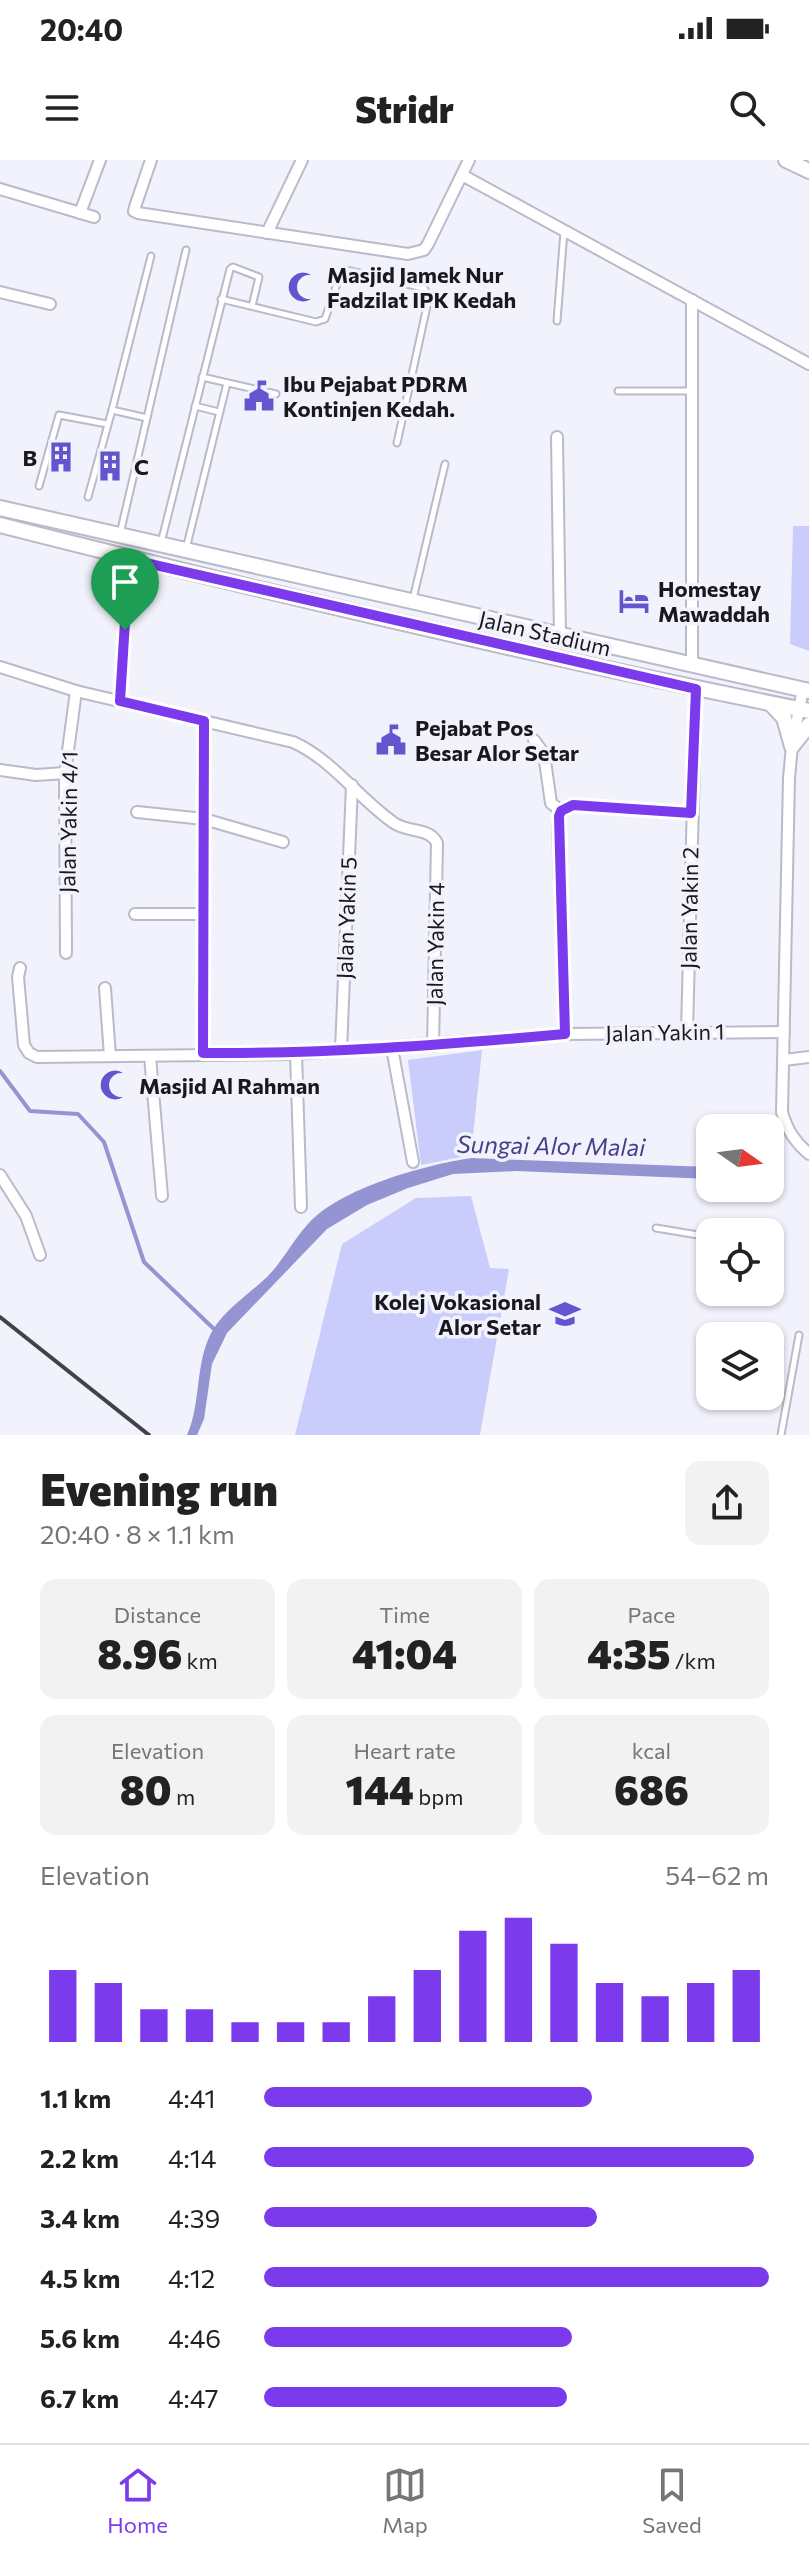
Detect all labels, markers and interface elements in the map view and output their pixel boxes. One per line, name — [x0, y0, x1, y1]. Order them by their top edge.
text: 20:40 — [40, 10, 123, 47]
icon: menu — [40, 86, 84, 130]
text: Stridr — [355, 86, 454, 130]
icon: search — [725, 86, 769, 130]
place label: Masjid Jamek Nur Fadzilat IPK Kedah — [327, 261, 516, 313]
mosque icon: Masjid Jamek Nur Fadzilat IPK Kedah — [286, 270, 320, 304]
place label: Ibu Pejabat PDRM Kontinjen Kedah. — [283, 370, 468, 422]
public building icon: Ibu Pejabat PDRM Kontinjen Kedah. — [242, 379, 276, 413]
building icon: B — [44, 440, 78, 474]
place label: B — [22, 444, 37, 471]
building icon: C — [93, 449, 127, 483]
place label: C — [134, 453, 149, 480]
pin — [91, 548, 159, 630]
icon: arrive — [103, 560, 147, 604]
place label: Homestay Mawaddah — [658, 575, 770, 627]
hotel icon: Homestay Mawaddah — [617, 584, 651, 618]
street label: Jalan Stadium — [476, 605, 614, 661]
place label: Pejabat Pos Besar Alor Setar — [415, 714, 579, 766]
public building icon: Pejabat Pos Besar Alor Setar — [374, 723, 408, 757]
street label: Jalan Yakin 4/1 — [53, 751, 83, 893]
street label: Jalan Yakin 2 — [674, 847, 704, 969]
street label: Jalan Yakin 5 — [330, 856, 362, 980]
street label: Jalan Yakin 4 — [420, 882, 450, 1006]
street label: Jalan Yakin 1 — [605, 1017, 725, 1047]
mosque icon: Masjid Al Rahman — [98, 1068, 132, 1102]
place label: Masjid Al Rahman — [139, 1072, 320, 1099]
north arrow — [696, 1114, 784, 1202]
map controls — [696, 1114, 784, 1410]
water label: Sungai Alor Malai — [456, 1129, 646, 1161]
button: locate — [696, 1218, 784, 1306]
place label: Kolej Vokasional Alor Setar — [374, 1288, 541, 1340]
school or university icon: Kolej Vokasional Alor Setar — [548, 1297, 582, 1331]
button: layers — [696, 1322, 784, 1410]
text: Evening run — [40, 1461, 278, 1515]
button: share — [685, 1461, 769, 1545]
text: 20:40 · 8 × 1.1 km — [40, 1518, 235, 1549]
text: Distance — [114, 1601, 201, 1628]
text: Time — [379, 1601, 430, 1628]
text: Pace — [628, 1601, 675, 1628]
text: 8.96 — [97, 1628, 182, 1677]
text: 41:04 — [352, 1628, 457, 1677]
text: 4:35 — [587, 1628, 671, 1677]
text: km — [182, 1647, 218, 1674]
text: /km — [671, 1647, 716, 1674]
text: Elevation — [111, 1737, 204, 1764]
text: Heart rate — [353, 1737, 456, 1764]
text: kcal — [632, 1737, 671, 1764]
text: 80 — [120, 1764, 172, 1813]
text: 144 — [346, 1764, 414, 1813]
text: 686 — [614, 1764, 689, 1813]
text: m — [172, 1783, 195, 1810]
text: bpm — [414, 1783, 463, 1810]
text: Elevation — [40, 1859, 150, 1890]
text: 54–62 m — [665, 1859, 769, 1890]
text: 1.1 km — [40, 2082, 111, 2113]
text: 4:41 — [168, 2082, 216, 2113]
text: 2.2 km — [40, 2142, 119, 2173]
text: 4:14 — [168, 2142, 216, 2173]
text: 3.4 km — [40, 2202, 120, 2233]
text: 4:39 — [168, 2202, 220, 2233]
text: 4.5 km — [40, 2262, 120, 2293]
text: 4:12 — [168, 2262, 215, 2293]
text: 5.6 km — [40, 2322, 120, 2353]
text: 4:46 — [168, 2322, 221, 2353]
text: 6.7 km — [40, 2382, 119, 2413]
text: 4:47 — [168, 2382, 219, 2413]
tab: Home — [107, 2463, 168, 2538]
tab: Map — [382, 2463, 428, 2538]
tab: Saved — [642, 2463, 702, 2538]

